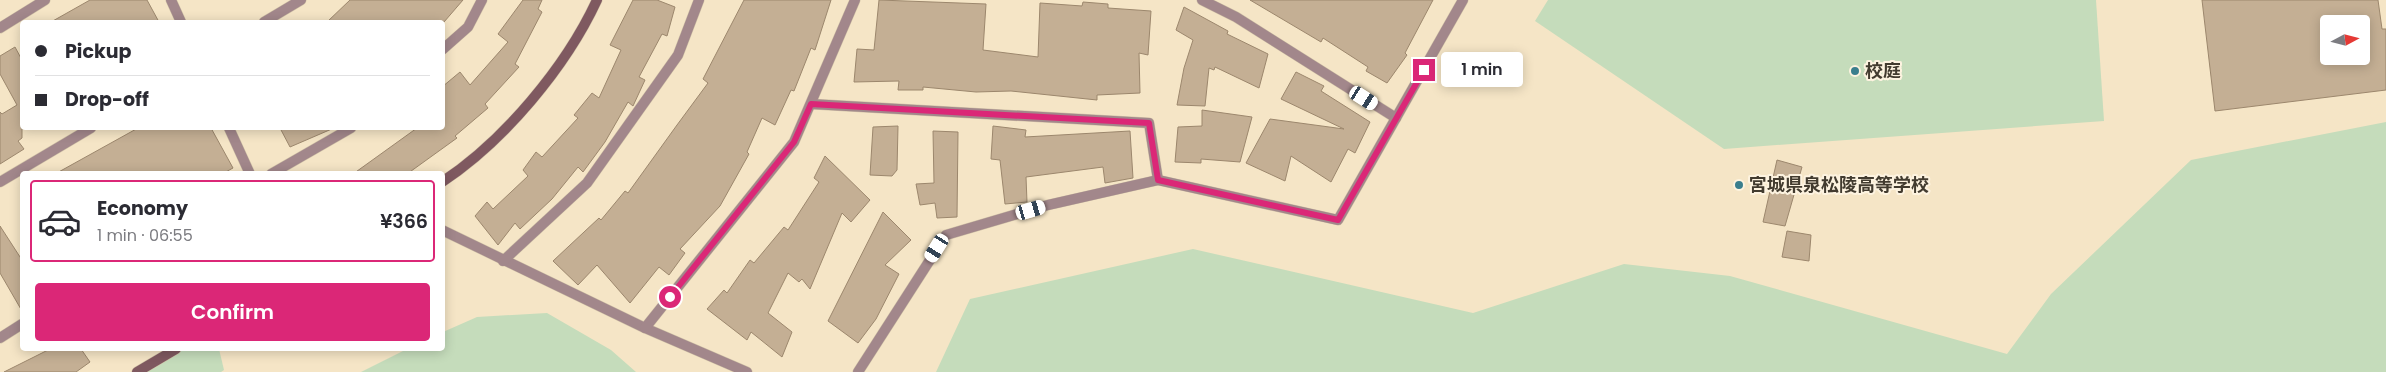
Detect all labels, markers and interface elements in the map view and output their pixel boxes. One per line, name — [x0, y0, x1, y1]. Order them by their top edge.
north arrow — [2320, 15, 2370, 65]
map controls — [2320, 15, 2370, 65]
text: Pickup — [65, 38, 131, 65]
callout: 1 min — [1442, 52, 1524, 88]
text: 1 min — [1461, 58, 1503, 81]
place label: 校庭 — [1865, 58, 1901, 83]
route end — [1413, 59, 1435, 81]
marker: 校庭 — [1849, 65, 1861, 77]
car — [1347, 84, 1380, 112]
text: Drop-off — [65, 86, 149, 113]
place label: 宮城県泉松陵高等学校 — [1749, 172, 1929, 197]
marker: 宮城県泉松陵高等学校 — [1733, 179, 1745, 191]
text: Economy — [97, 195, 188, 222]
icon: car — [37, 199, 82, 244]
car — [1014, 199, 1047, 221]
text: ¥366 — [380, 208, 428, 235]
text: 1 min · 06:55 — [97, 224, 193, 247]
car — [922, 231, 951, 265]
button: Confirm — [35, 283, 430, 341]
route start — [659, 286, 681, 308]

